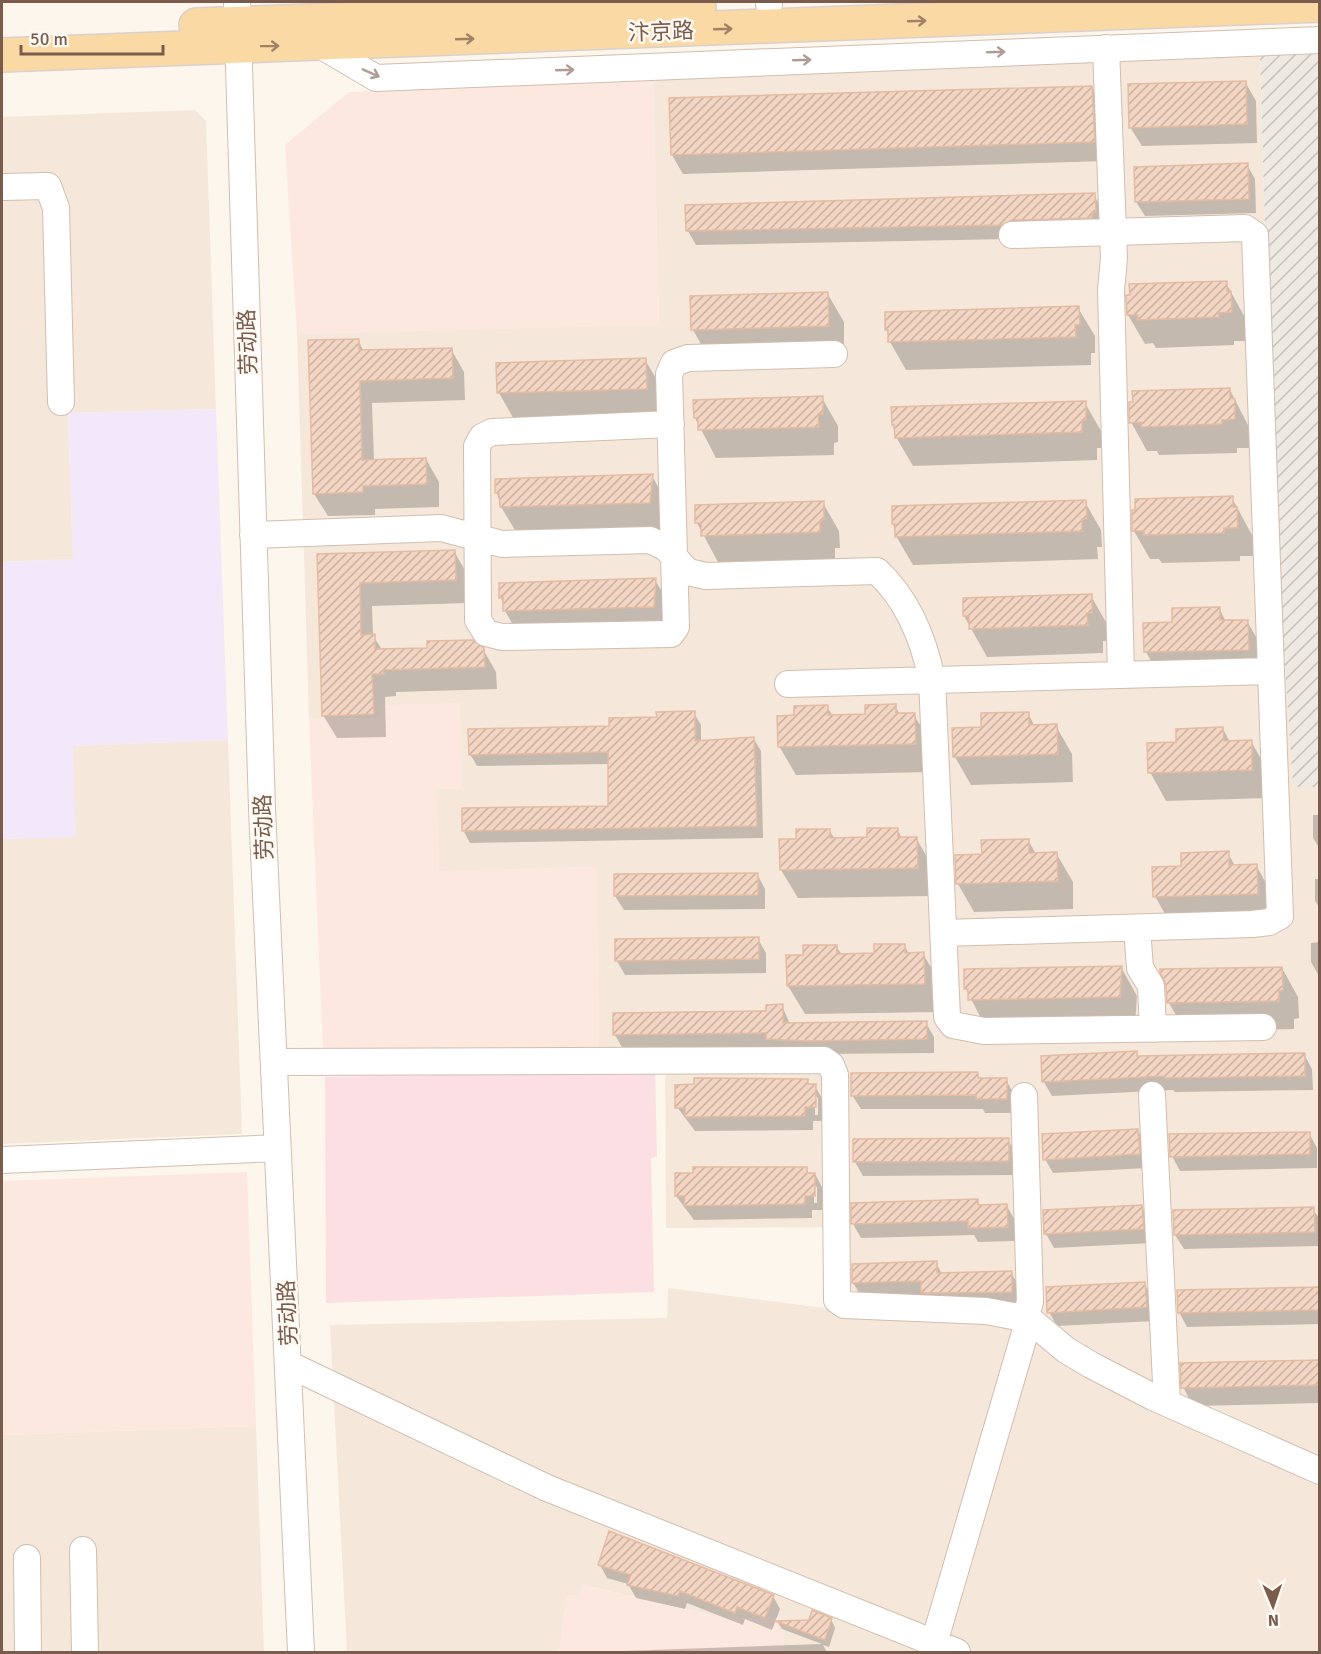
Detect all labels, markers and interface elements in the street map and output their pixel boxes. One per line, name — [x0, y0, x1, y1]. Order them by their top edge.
one-way arrow — [907, 15, 927, 27]
street label: 汴京路 — [628, 17, 694, 46]
scale bar — [21, 18, 164, 56]
one-way arrow — [712, 23, 732, 34]
text: 50 m — [30, 28, 68, 50]
one-way arrow — [454, 34, 474, 45]
one-way arrow — [259, 40, 279, 52]
one-way arrow — [986, 47, 1006, 58]
one-way arrow — [791, 55, 811, 66]
one-way arrow — [554, 64, 574, 76]
one-way arrow — [362, 68, 380, 80]
street label: 劳动路 — [233, 309, 262, 375]
street label: 劳动路 — [249, 794, 278, 860]
street label: 劳动路 — [272, 1279, 303, 1347]
north arrow — [1243, 1576, 1303, 1636]
text: N — [1268, 1610, 1279, 1630]

